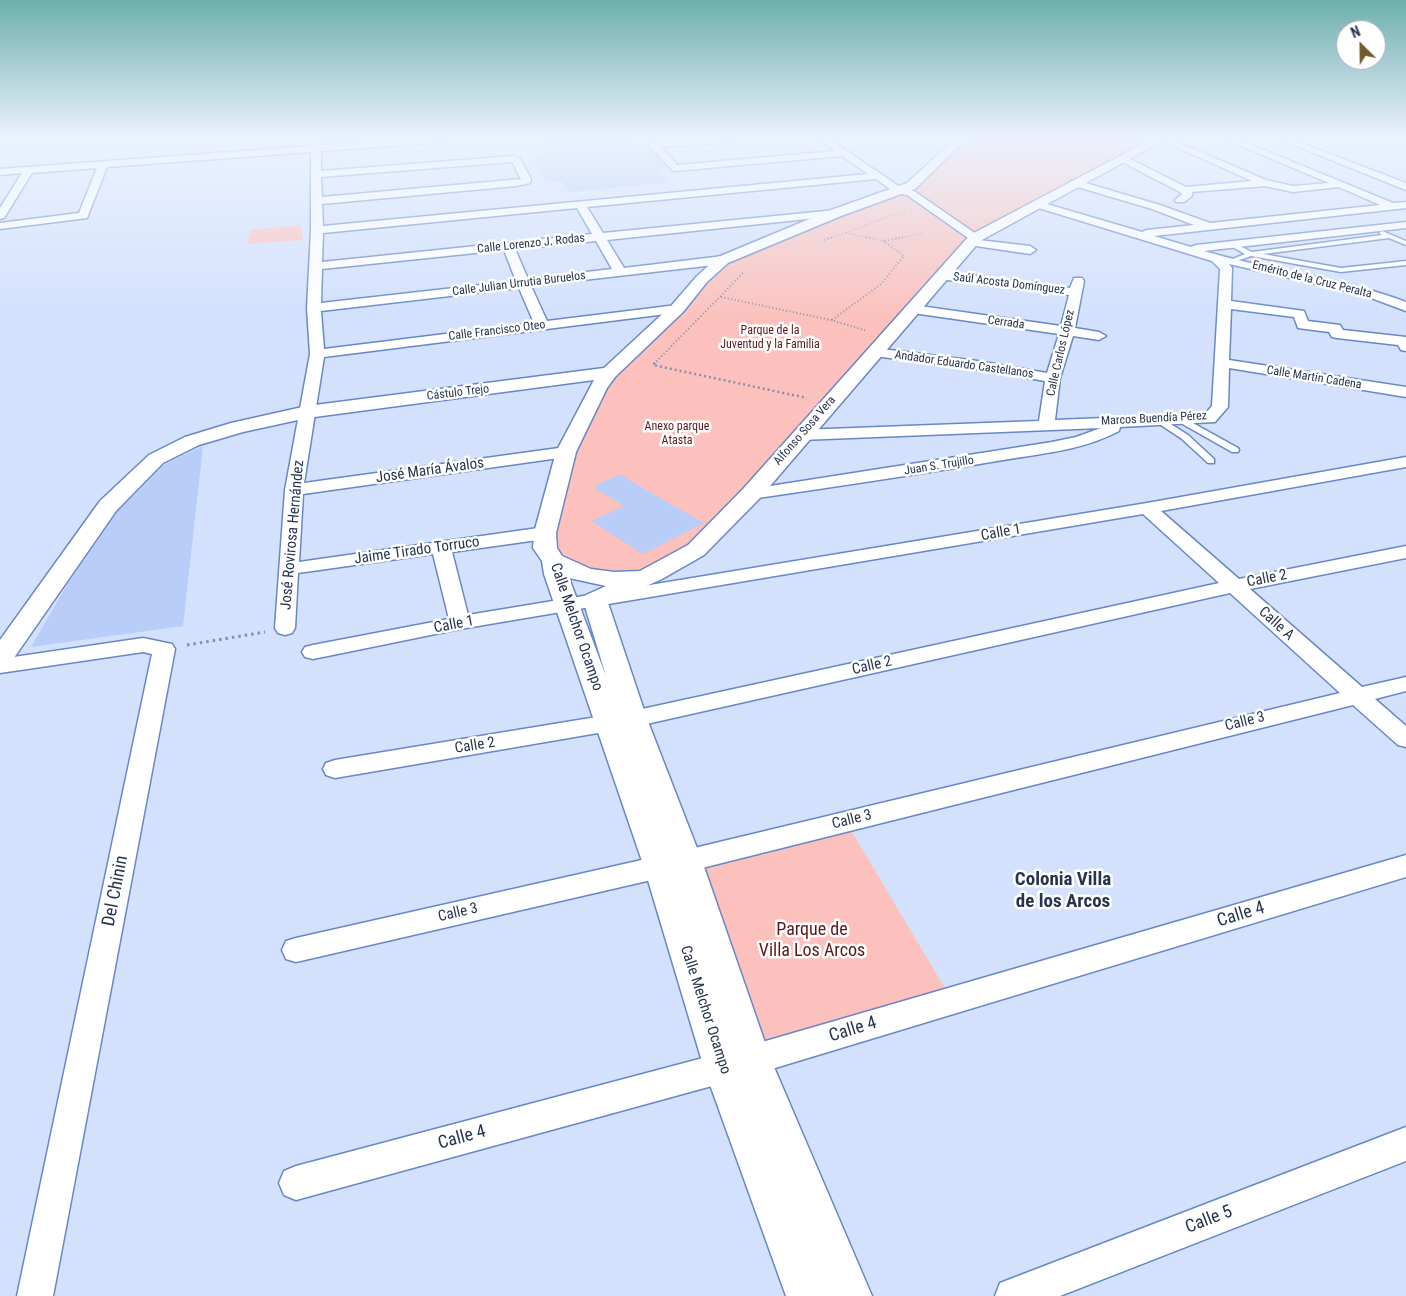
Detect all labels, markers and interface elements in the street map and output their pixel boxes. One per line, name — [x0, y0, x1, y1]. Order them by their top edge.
north arrow — [1336, 20, 1386, 70]
text: N — [1348, 23, 1363, 41]
street label: Calle Lorenzo J. Rodas — [476, 231, 586, 257]
street label: Emérito de la Cruz Peralta — [1251, 258, 1373, 302]
street label: Calle Julian Urrutia Buruelos — [452, 269, 586, 299]
street label: Saúl Acosta Domínguez — [952, 270, 1066, 298]
street label: Calle Carlos López — [1044, 308, 1078, 398]
street label: Cerrada — [987, 313, 1025, 333]
street label: Calle Francisco Oteo — [448, 318, 546, 344]
park label: Parque de la Juventud y la Familia — [720, 324, 820, 352]
street label: Andador Eduardo Castellanos — [894, 348, 1034, 382]
street label: Calle Martín Cadena — [1266, 363, 1362, 393]
street label: Cástulo Trejo — [426, 382, 490, 404]
street label: Alfonso Sosa Vera — [771, 393, 839, 469]
street label: Marcos Buendía Pérez — [1101, 409, 1207, 429]
park label: Anexo parque Atasta — [645, 420, 709, 448]
street label: Juan S. Trujillo — [903, 453, 975, 479]
street label: José María Ávalos — [375, 455, 485, 487]
street label: José Rovirosa Hernández — [277, 459, 309, 611]
street label: Calle 1 — [980, 521, 1022, 545]
street label: Jaime Tirado Torruco — [353, 533, 481, 569]
street label: Calle Melchor Ocampo — [546, 561, 606, 693]
street label: Calle 2 — [1245, 566, 1289, 592]
street label: Calle A — [1254, 603, 1298, 645]
street label: Calle 1 — [432, 612, 476, 638]
street label: Calle 2 — [850, 653, 894, 679]
street label: Calle 3 — [1223, 708, 1267, 736]
street label: Calle 2 — [454, 734, 496, 758]
street label: Calle 3 — [830, 806, 874, 834]
street label: Del Chinin — [99, 854, 133, 928]
district label: Colonia Villa de los Arcos — [1015, 869, 1111, 913]
street label: Calle 4 — [1215, 898, 1267, 932]
street label: Calle 3 — [436, 900, 480, 926]
park label: Parque de Villa Los Arcos — [759, 919, 865, 962]
street label: Calle Melchor Ocampo — [676, 944, 734, 1076]
street label: Calle 4 — [827, 1013, 879, 1047]
street label: Calle 4 — [436, 1121, 488, 1155]
street label: Calle 5 — [1182, 1201, 1236, 1239]

